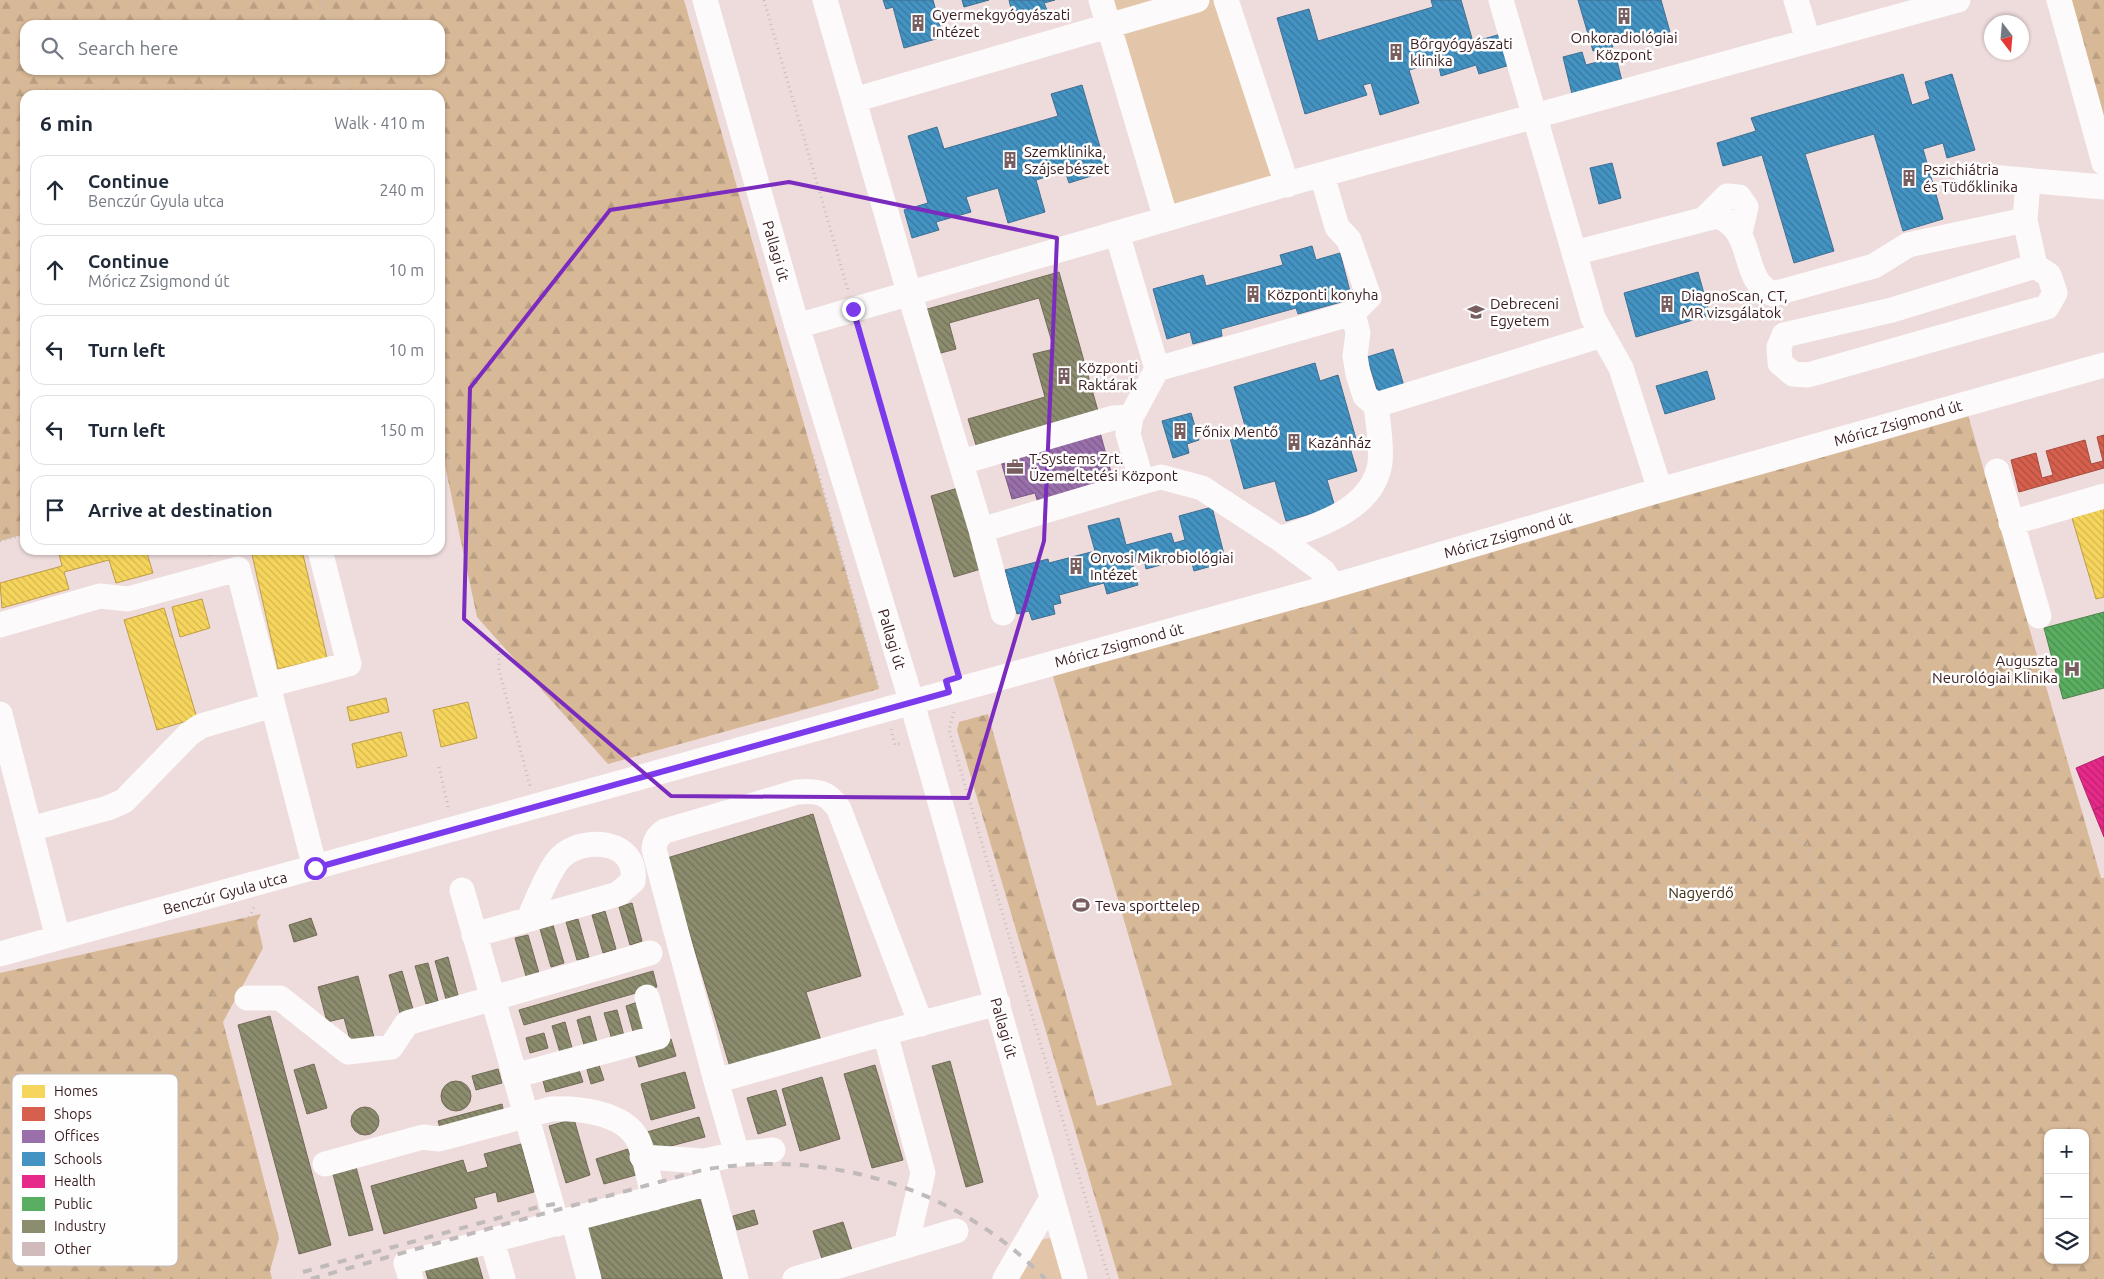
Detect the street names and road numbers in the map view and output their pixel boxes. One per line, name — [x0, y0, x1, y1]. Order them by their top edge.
street label: Pallagi út — [759, 219, 793, 283]
street label: Móricz Zsigmond út — [1832, 397, 1964, 449]
street label: Móricz Zsigmond út — [1442, 509, 1574, 561]
street label: Pallagi út — [875, 607, 909, 671]
street label: Móricz Zsigmond út — [1053, 620, 1185, 670]
street label: Benczúr Gyula utca — [161, 868, 289, 918]
street label: Pallagi út — [987, 996, 1021, 1060]

